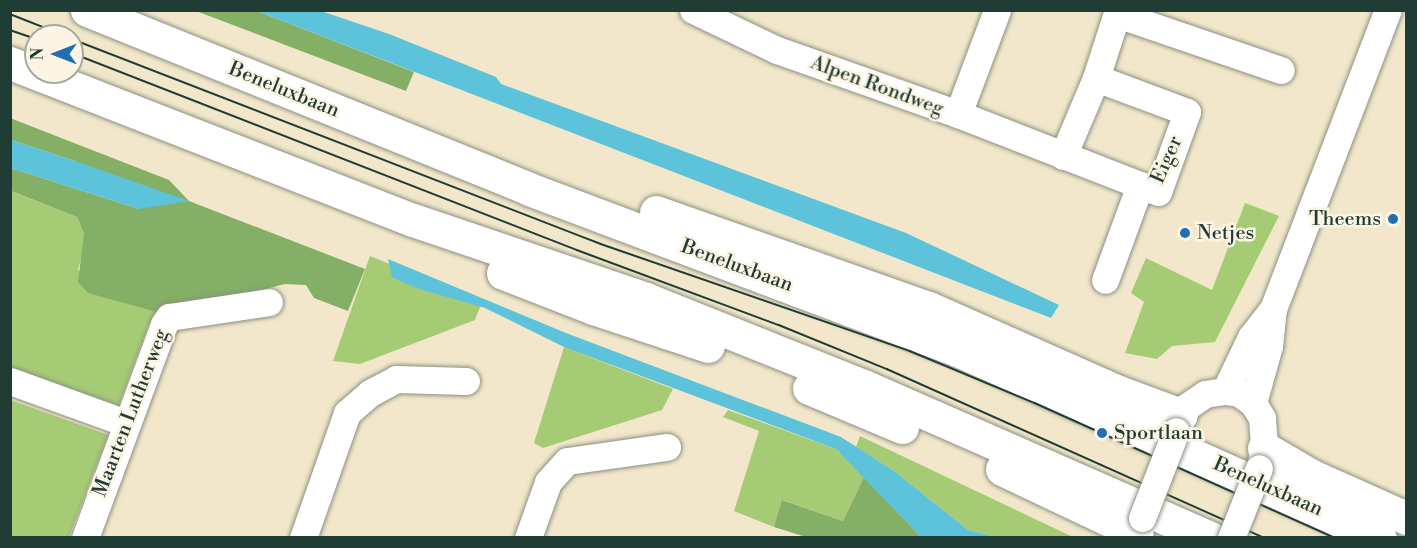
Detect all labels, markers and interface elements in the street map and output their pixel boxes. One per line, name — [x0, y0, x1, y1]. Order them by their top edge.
north arrow — [24, 24, 84, 84]
text: N — [28, 48, 48, 60]
street label: Alpen Rondweg — [807, 51, 947, 121]
street label: Beneluxbaan — [225, 57, 343, 123]
street label: Eiger — [1146, 133, 1188, 187]
place label: Theems — [1309, 207, 1381, 231]
marker: Theems — [1386, 212, 1400, 226]
place label: Netjes — [1197, 221, 1254, 245]
marker: Netjes — [1178, 226, 1192, 240]
street label: Beneluxbaan — [678, 235, 796, 297]
street label: Maarten Lutherweg — [88, 326, 174, 500]
place label: Sportlaan — [1114, 421, 1203, 445]
marker: Sportlaan — [1095, 426, 1109, 440]
street label: Beneluxbaan — [1210, 452, 1326, 522]

